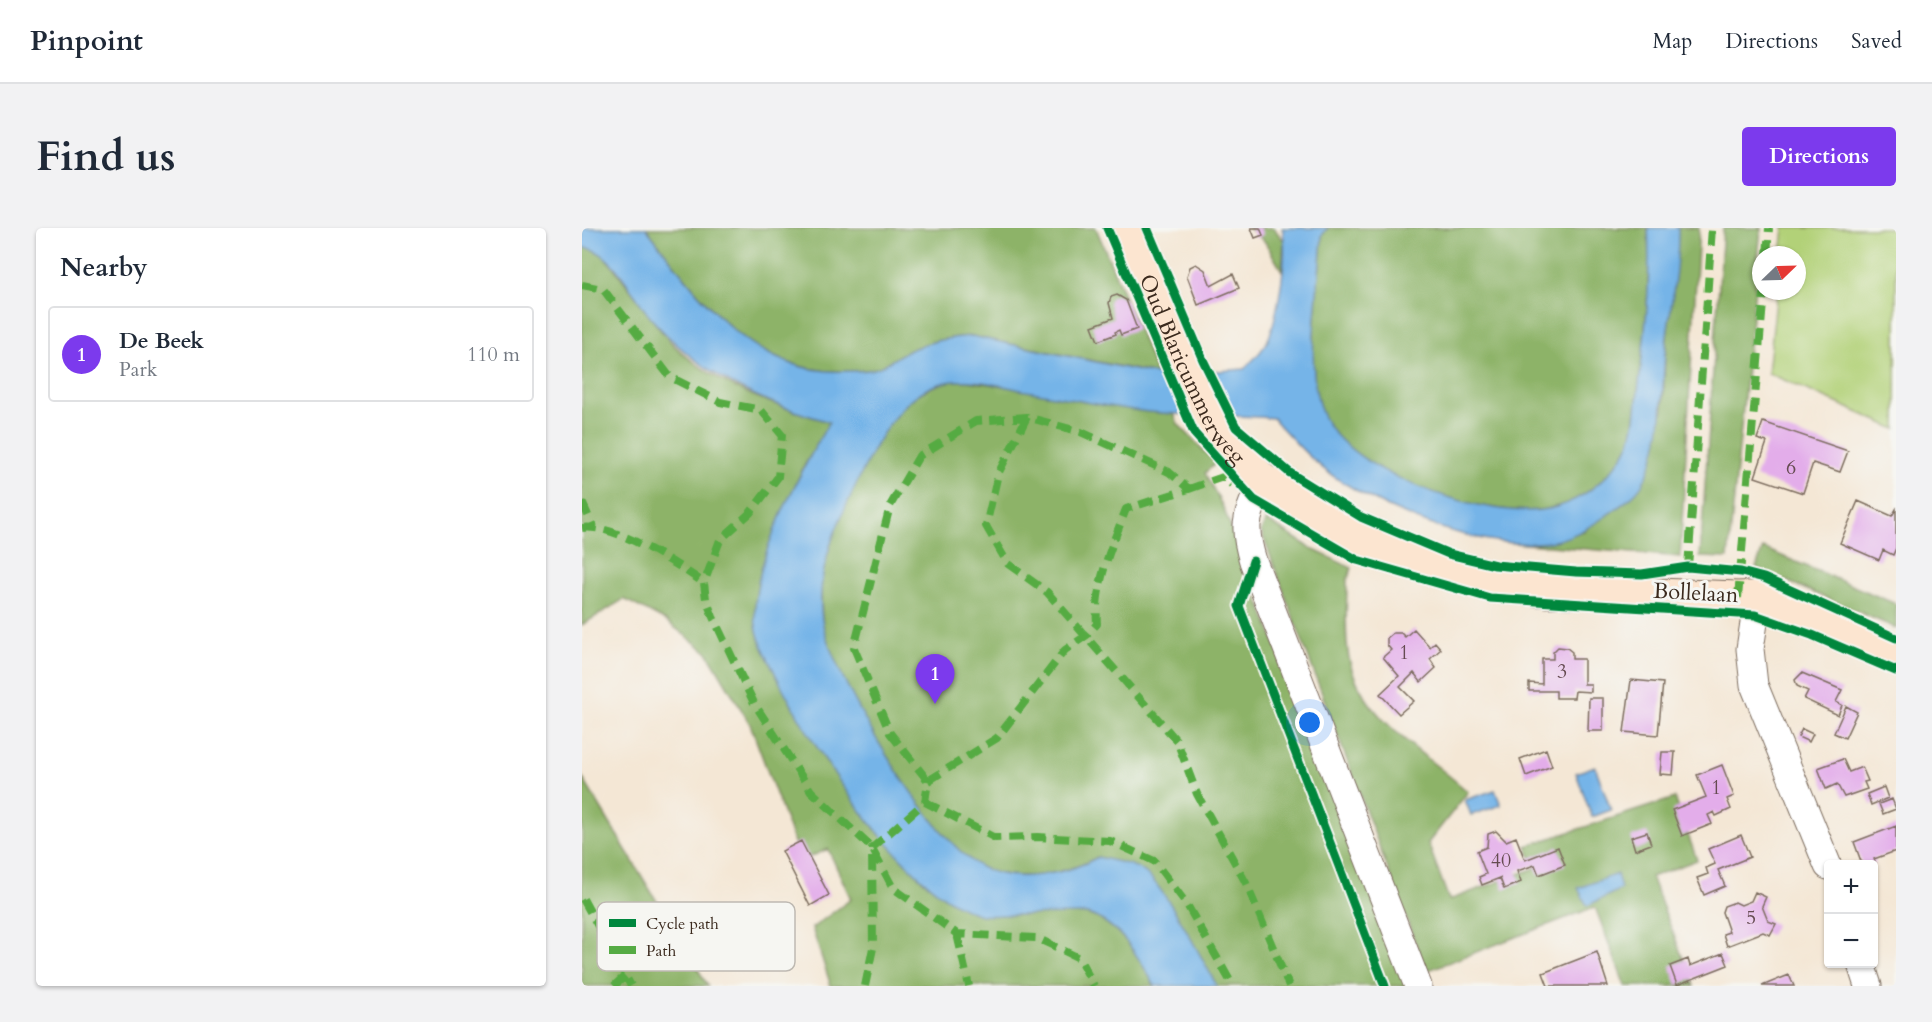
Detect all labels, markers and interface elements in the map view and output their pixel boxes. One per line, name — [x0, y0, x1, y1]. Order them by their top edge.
text: Pinpoint — [30, 22, 143, 60]
text: Map — [1652, 27, 1692, 56]
text: Directions — [1725, 27, 1818, 56]
text: Saved — [1851, 27, 1902, 56]
button: Directions — [1742, 127, 1896, 186]
text: Find us — [36, 128, 176, 185]
north arrow — [1752, 246, 1806, 300]
text: Nearby — [60, 250, 148, 285]
street label: Oud Blaricummerweg — [1132, 270, 1253, 472]
text: De Beek — [119, 326, 204, 356]
text: 1 — [76, 341, 87, 368]
text: 110 m — [467, 341, 520, 368]
text: Park — [119, 356, 157, 383]
house number: 6 — [1786, 454, 1796, 481]
street label: Bollelaan — [1653, 576, 1740, 610]
house number: 1 — [1399, 639, 1409, 666]
pin: 1 — [916, 654, 954, 704]
house number: 3 — [1557, 658, 1567, 685]
your location — [1295, 708, 1324, 737]
house number: 1 — [1711, 774, 1721, 801]
house number: 40 — [1491, 847, 1511, 874]
map controls — [1824, 860, 1878, 968]
button: + — [1824, 860, 1878, 914]
legend — [597, 902, 795, 971]
house number: 5 — [1746, 904, 1756, 931]
text: Cycle path — [646, 913, 719, 935]
button: − — [1824, 914, 1878, 968]
text: Path — [646, 940, 676, 962]

